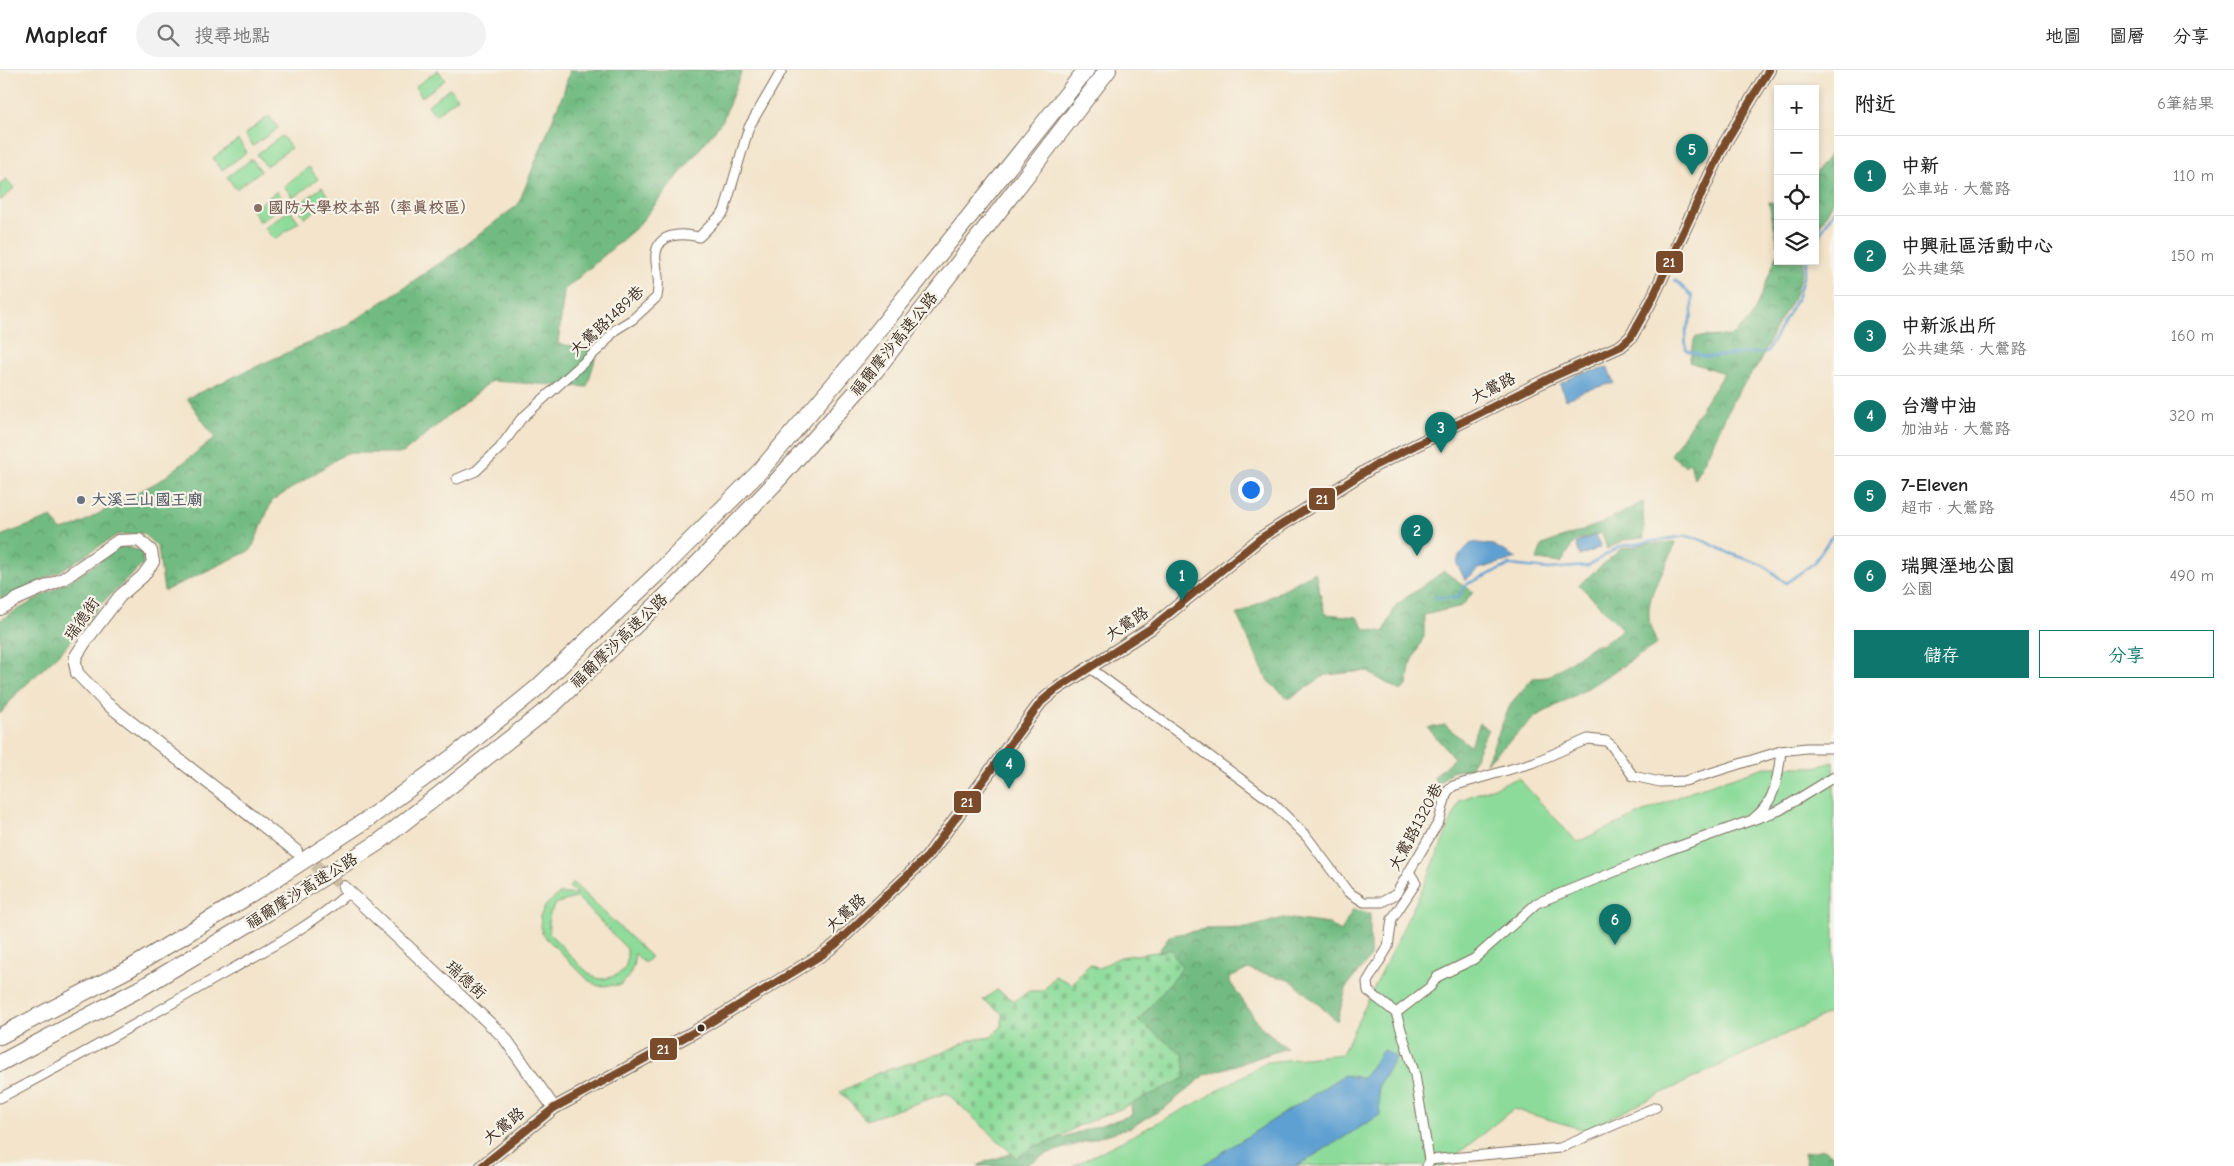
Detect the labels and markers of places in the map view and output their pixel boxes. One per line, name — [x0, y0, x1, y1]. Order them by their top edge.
pin: 5 — [1676, 134, 1708, 175]
place label: 國防大學校本部（率真校區） — [268, 199, 476, 217]
marker: 國防大學校本部（率真校區） — [252, 202, 264, 214]
pin: 3 — [1425, 412, 1457, 453]
place label: 大溪三山國王廟 — [91, 491, 203, 509]
marker: 大溪三山國王廟 — [75, 494, 87, 506]
pin: 2 — [1401, 515, 1433, 556]
pin: 1 — [1166, 560, 1198, 601]
pin: 4 — [993, 748, 1025, 789]
pin: 6 — [1599, 904, 1631, 945]
unlabelled marker — [696, 1023, 706, 1033]

